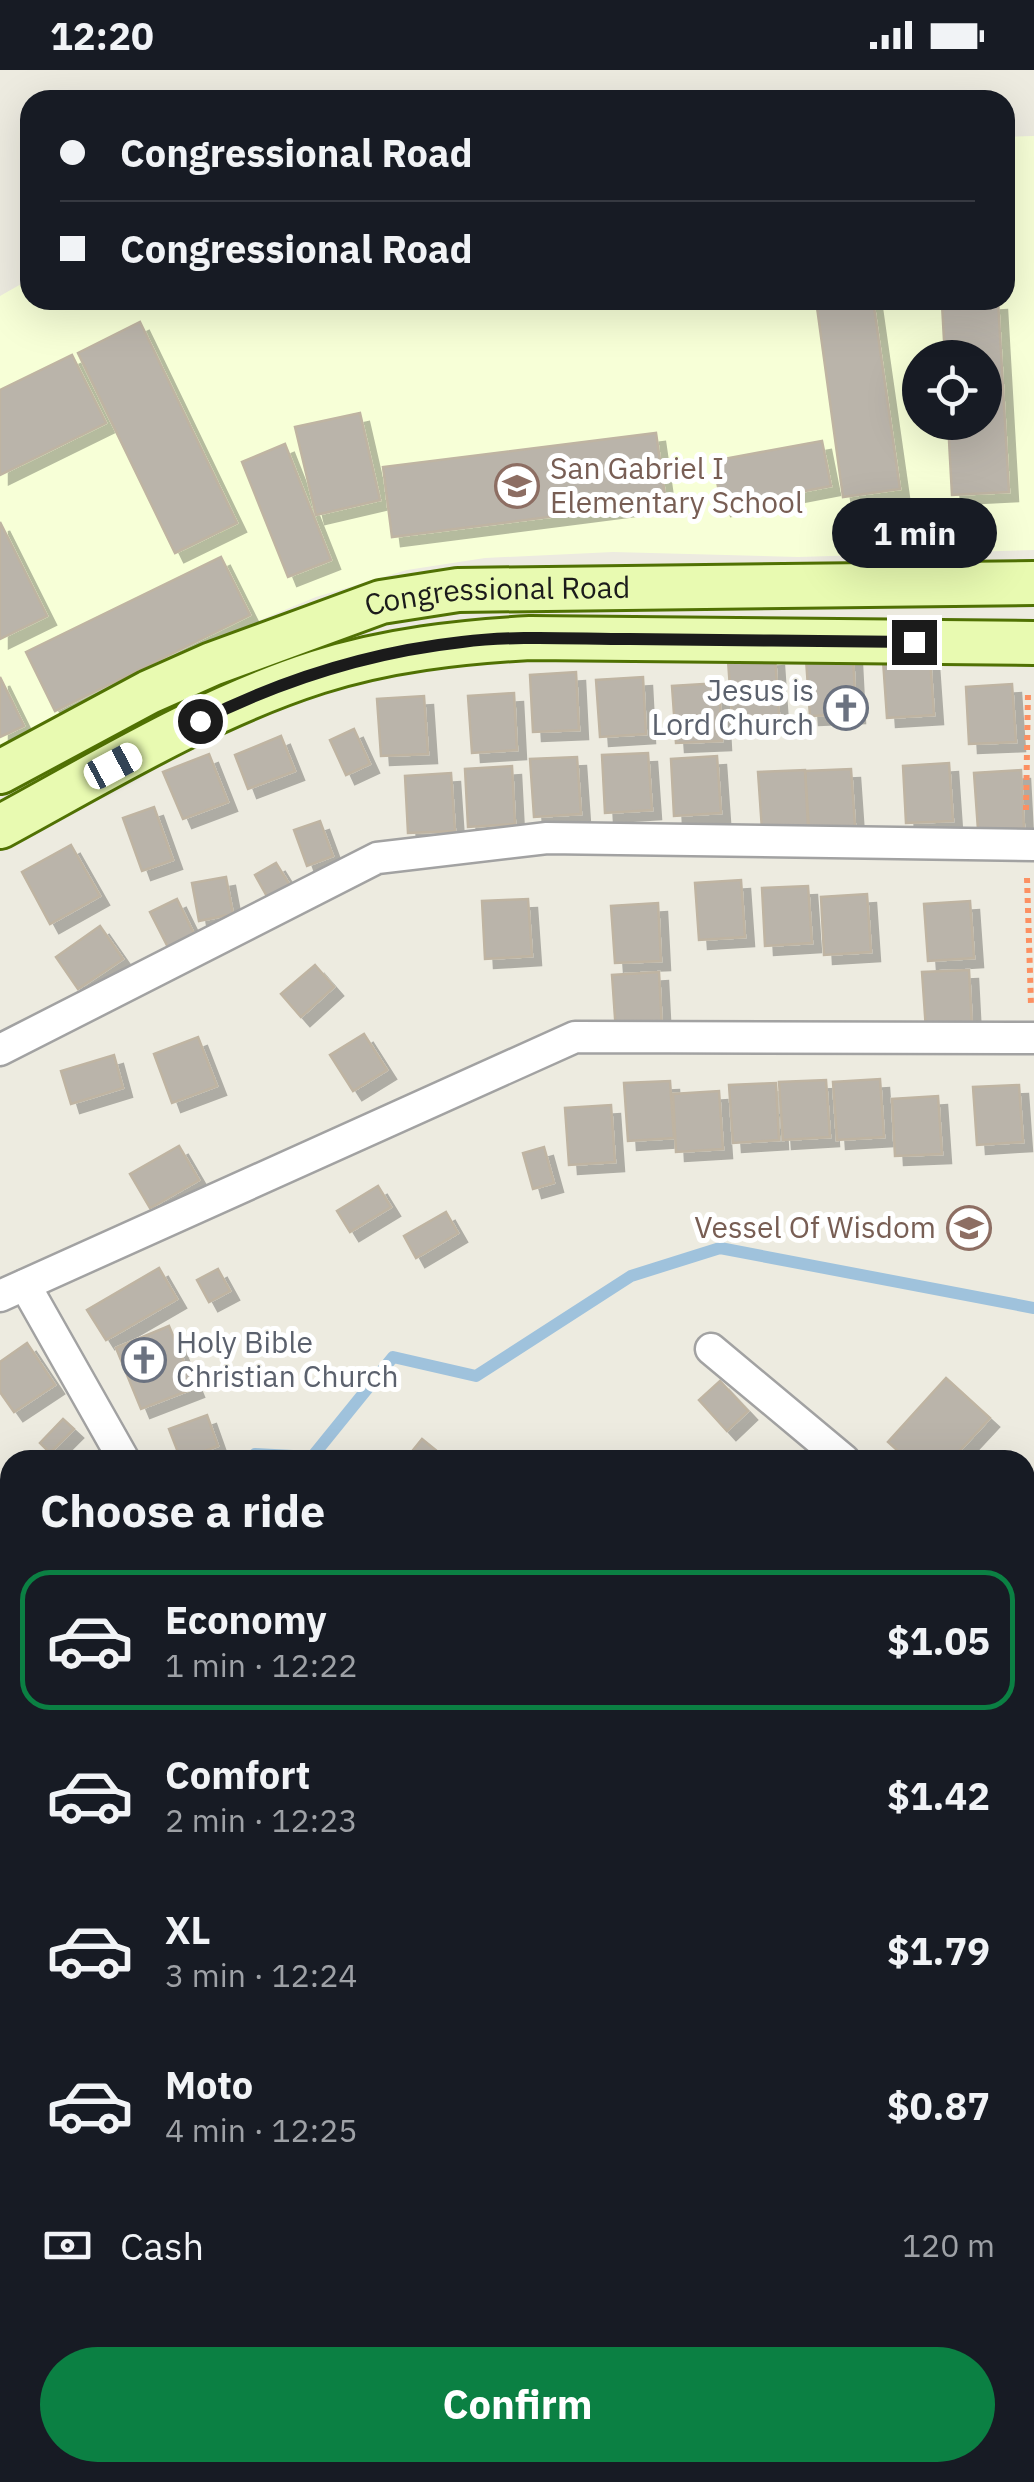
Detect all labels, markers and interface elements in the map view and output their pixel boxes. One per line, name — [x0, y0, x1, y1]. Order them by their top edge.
text: 12:20 — [50, 11, 154, 60]
text: Congressional Road — [120, 128, 473, 177]
text: Congressional Road — [120, 224, 473, 273]
map controls — [902, 340, 1002, 440]
button: locate — [902, 340, 1002, 440]
place label: San Gabriel I Elementary School — [550, 448, 803, 521]
school or university icon: San Gabriel I Elementary School — [494, 463, 540, 509]
callout: 1 min — [832, 497, 996, 567]
text: 1 min — [873, 512, 956, 554]
street label: Congressional Road — [358, 567, 630, 625]
route end — [892, 620, 937, 665]
place label: Jesus is Lord Church — [651, 670, 814, 743]
church icon: Jesus is Lord Church — [823, 685, 869, 731]
route start — [178, 699, 223, 744]
car — [79, 739, 147, 793]
school or university icon: Vessel Of Wisdom — [946, 1205, 992, 1251]
place label: Vessel Of Wisdom — [694, 1207, 936, 1246]
place label: Holy Bible Christian Church — [176, 1322, 398, 1395]
church icon: Holy Bible Christian Church — [121, 1337, 167, 1383]
text: Choose a ride — [40, 1481, 325, 1539]
icon: car — [45, 1595, 135, 1685]
text: Economy — [165, 1595, 327, 1644]
text: $1.05 — [887, 1616, 990, 1665]
text: 1 min · 12:22 — [165, 1644, 358, 1686]
icon: car — [45, 1750, 135, 1840]
text: Comfort — [165, 1750, 310, 1799]
text: $1.42 — [887, 1771, 990, 1820]
text: 2 min · 12:23 — [165, 1799, 358, 1841]
icon: car — [45, 1905, 135, 1995]
text: XL — [165, 1905, 211, 1954]
text: $1.79 — [887, 1926, 990, 1975]
text: 3 min · 12:24 — [165, 1954, 358, 1996]
icon: car — [45, 2060, 135, 2150]
text: Moto — [165, 2060, 253, 2109]
text: $0.87 — [887, 2081, 990, 2130]
text: 4 min · 12:25 — [165, 2109, 358, 2151]
icon: cash — [40, 2218, 95, 2273]
text: Cash — [120, 2221, 204, 2270]
text: 120 m — [902, 2224, 995, 2266]
button: Confirm — [40, 2347, 995, 2462]

